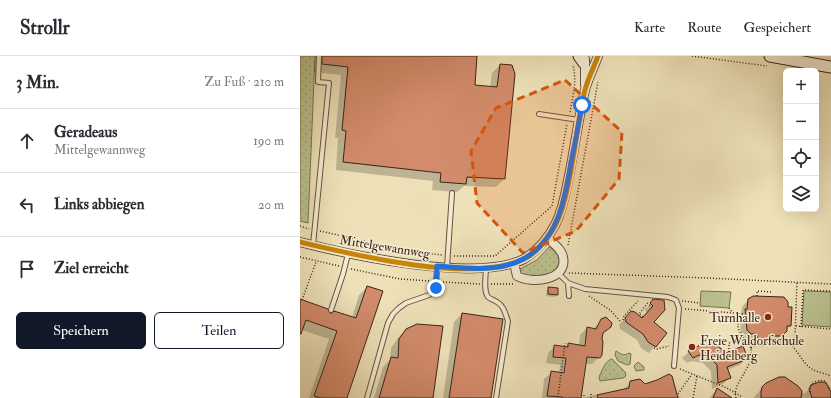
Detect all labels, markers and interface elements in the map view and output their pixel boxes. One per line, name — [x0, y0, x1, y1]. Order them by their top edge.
text: Strollr — [20, 16, 70, 40]
text: Karte — [634, 19, 665, 36]
text: Route — [687, 19, 721, 36]
text: Gespeichert — [743, 19, 811, 36]
map controls — [783, 68, 819, 212]
button: + — [783, 68, 819, 104]
text: 3 Min. — [16, 72, 59, 93]
text: Zu Fuß · 210 m — [205, 74, 284, 90]
route start — [573, 96, 591, 114]
button: − — [783, 104, 819, 140]
text: Geradeaus — [54, 123, 117, 142]
icon: ahead — [16, 130, 38, 152]
text: 190 m — [253, 133, 284, 149]
button: locate — [783, 140, 819, 176]
text: Mittelgewannweg — [54, 142, 145, 158]
button: layers — [783, 176, 819, 212]
icon: left — [16, 194, 38, 216]
text: Links abbiegen — [54, 195, 144, 214]
text: 20 m — [258, 197, 284, 213]
street label: Mittelgewannweg — [338, 232, 432, 262]
icon: arrive — [16, 258, 38, 280]
text: Ziel erreicht — [54, 259, 129, 278]
route end — [427, 279, 445, 297]
place label: Turnhalle — [709, 310, 761, 326]
button: Speichern — [16, 312, 146, 349]
button: Teilen — [154, 312, 284, 349]
marker: Turnhalle — [763, 312, 773, 322]
place label: Freie Waldorfschule Heidelberg — [700, 333, 804, 364]
marker: Freie Waldorfschule Heidelberg — [687, 342, 697, 352]

